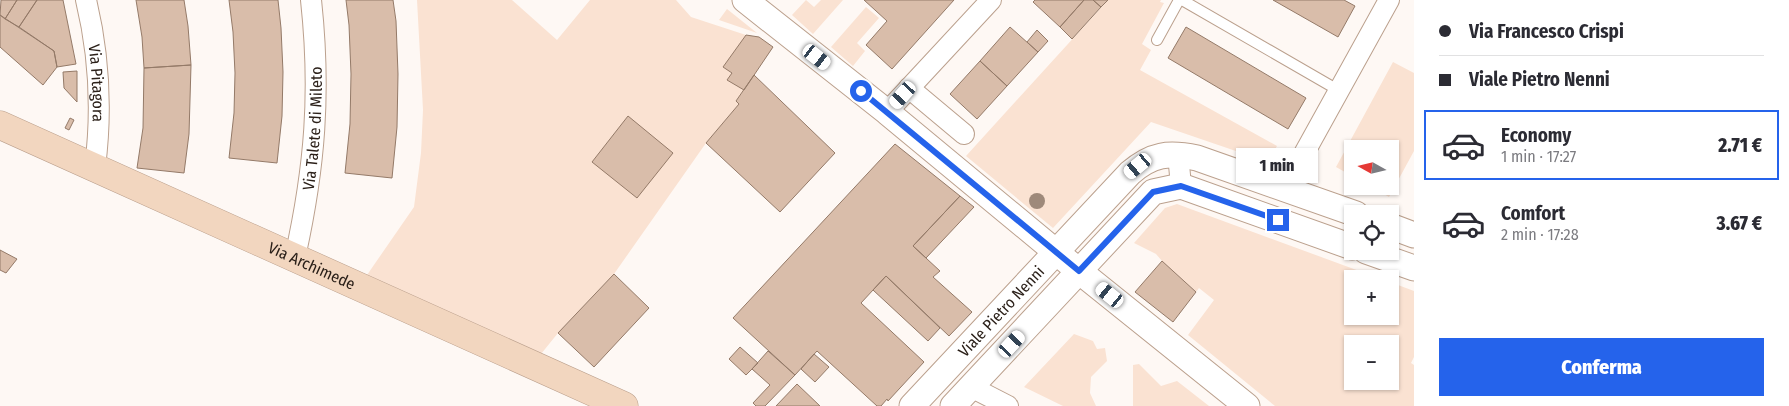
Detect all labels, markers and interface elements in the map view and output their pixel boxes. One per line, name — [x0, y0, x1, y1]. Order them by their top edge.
text: Via Francesco Crispi — [1469, 20, 1624, 43]
car — [800, 42, 833, 72]
street label: Via Pitagora — [85, 43, 108, 122]
street label: Via Talete di Mileto — [298, 66, 325, 192]
text: Viale Pietro Nenni — [1469, 68, 1610, 91]
car — [887, 79, 918, 111]
route start — [850, 80, 872, 102]
icon: car — [1441, 123, 1486, 168]
text: Economy — [1501, 124, 1571, 147]
text: 2.71 € — [1718, 134, 1762, 157]
north arrow — [1344, 140, 1399, 195]
map controls — [1344, 140, 1399, 390]
text: 1 min · 17:27 — [1501, 147, 1576, 166]
callout: 1 min — [1237, 148, 1319, 182]
car — [1121, 151, 1154, 181]
text: 1 min — [1260, 156, 1294, 175]
icon: car — [1441, 201, 1486, 246]
text: Comfort — [1501, 202, 1565, 225]
button: locate — [1344, 205, 1399, 260]
route end — [1267, 209, 1289, 231]
text: 3.67 € — [1717, 212, 1762, 235]
text: 2 min · 17:28 — [1501, 225, 1579, 244]
street label: Via Archimede — [265, 238, 358, 293]
street label: Viale Pietro Nenni — [954, 262, 1048, 360]
button: + — [1344, 270, 1399, 325]
car — [1093, 280, 1126, 310]
car — [996, 328, 1027, 360]
button: − — [1344, 335, 1399, 390]
button: Conferma — [1439, 338, 1764, 396]

